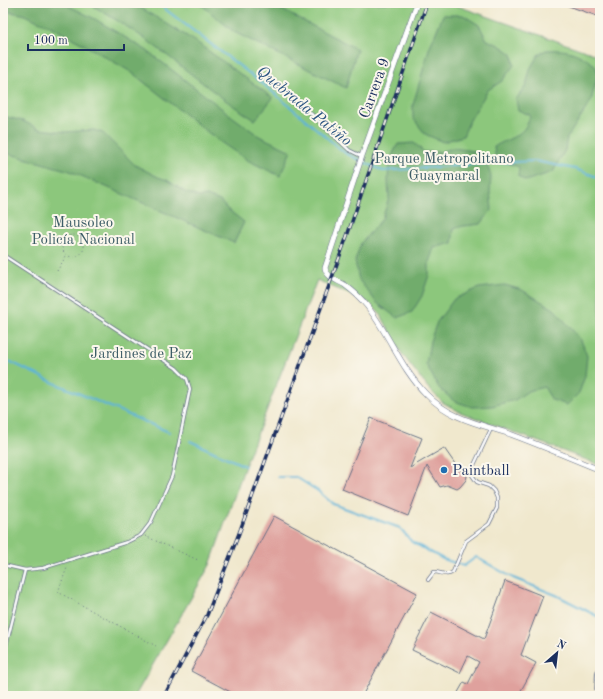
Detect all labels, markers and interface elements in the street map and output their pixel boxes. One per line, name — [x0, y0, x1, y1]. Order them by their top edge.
scale bar — [28, 26, 124, 52]
text: 100 m — [34, 35, 68, 47]
street label: Carrera 9 — [358, 56, 393, 121]
water label: Quebrada Patiño — [253, 63, 354, 150]
park label: Parque Metropolitano Guaymaral — [374, 152, 514, 184]
park label: Mausoleo Policía Nacional — [31, 216, 135, 248]
park label: Jardines de Paz — [90, 347, 192, 362]
place label: Paintball — [452, 464, 510, 479]
marker: Paintball — [439, 465, 449, 475]
north arrow — [537, 633, 577, 673]
text: N — [555, 639, 568, 653]

